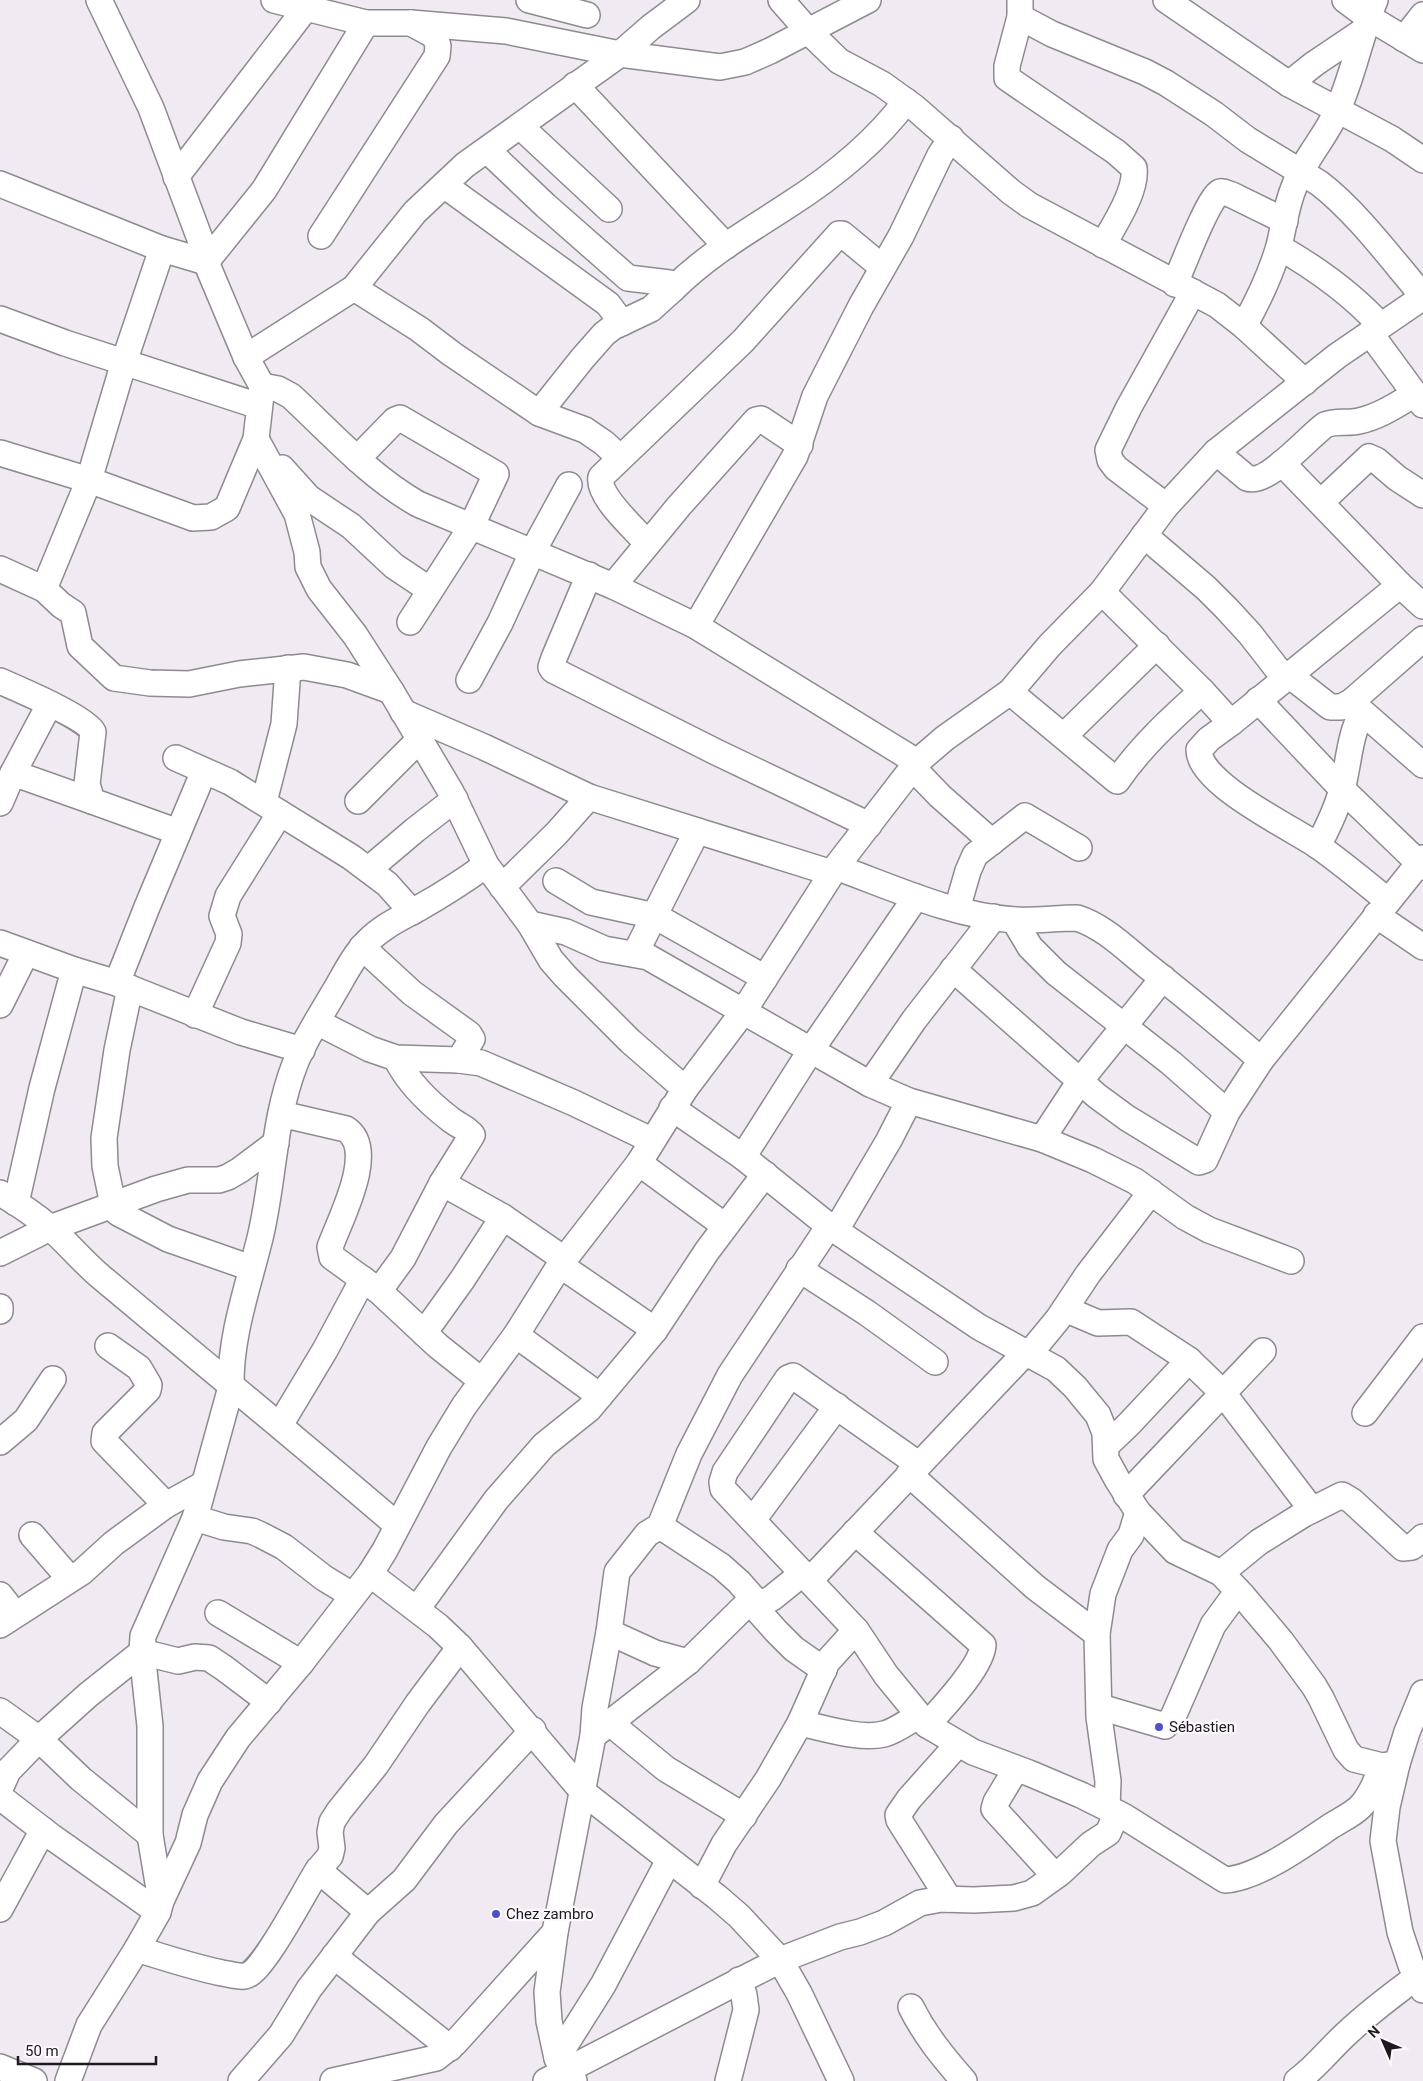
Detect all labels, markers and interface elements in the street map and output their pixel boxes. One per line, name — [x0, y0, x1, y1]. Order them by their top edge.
place label: Sébastien — [1169, 1718, 1235, 1736]
marker: Sébastien — [1153, 1721, 1165, 1733]
place label: Chez zambro — [506, 1905, 594, 1923]
marker: Chez zambro — [490, 1908, 502, 1920]
north arrow — [1358, 2016, 1408, 2066]
text: N — [1365, 2023, 1383, 2041]
scale bar — [18, 2034, 155, 2066]
text: 50 m — [25, 2042, 59, 2060]

